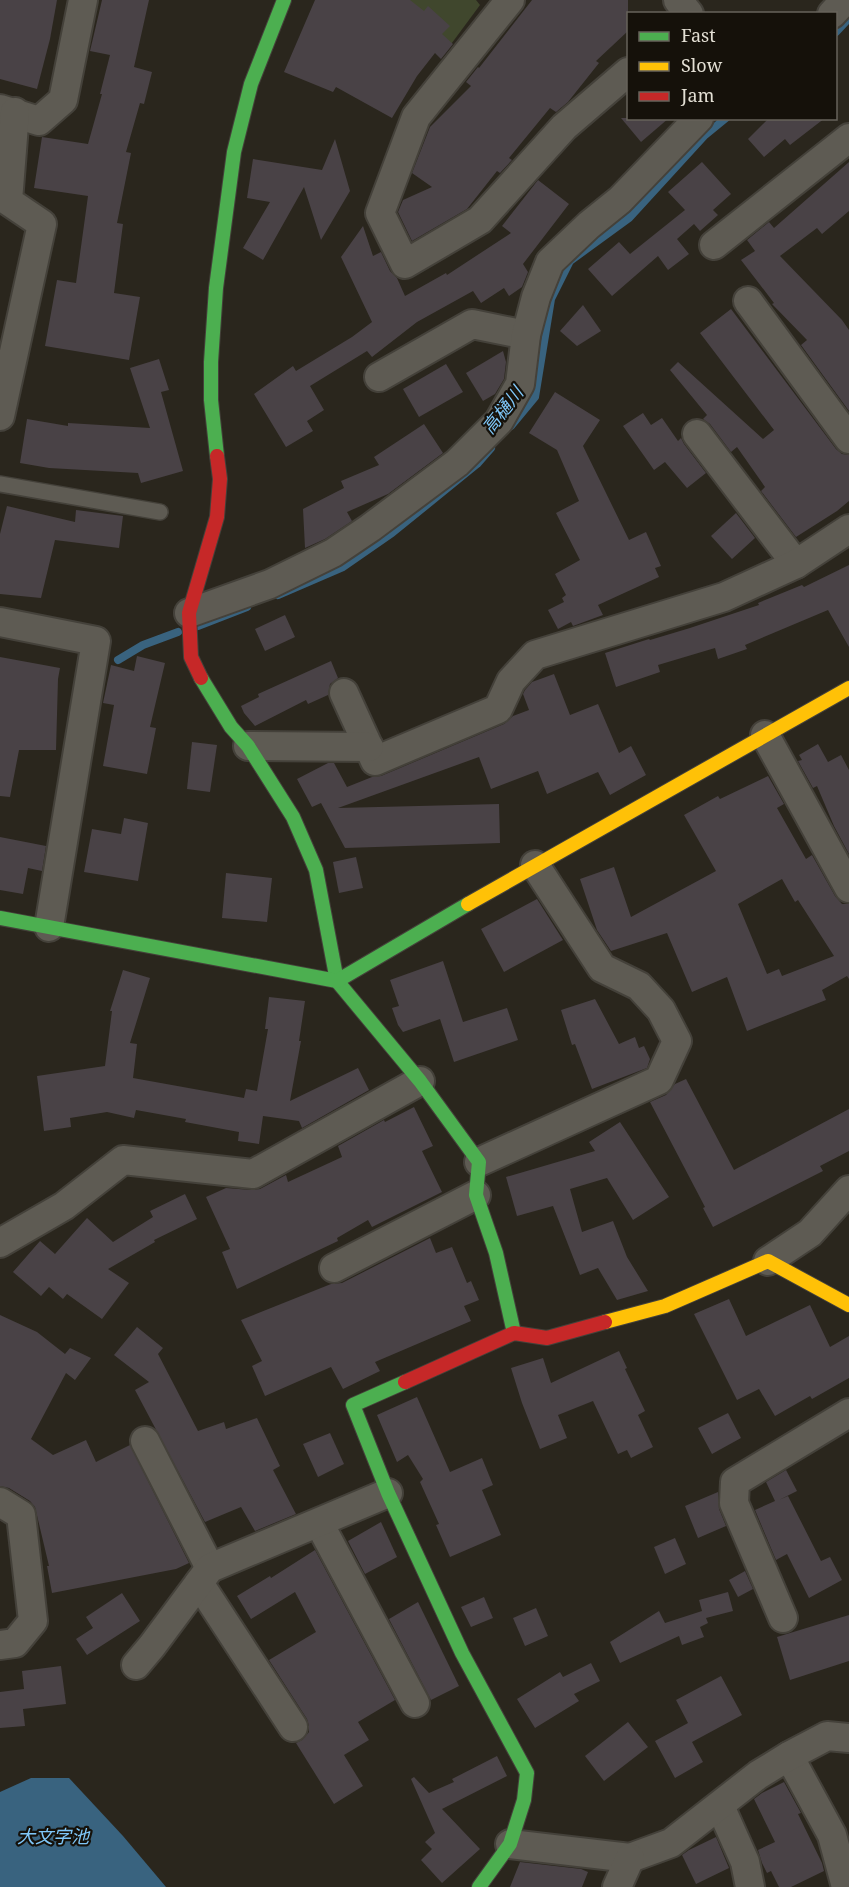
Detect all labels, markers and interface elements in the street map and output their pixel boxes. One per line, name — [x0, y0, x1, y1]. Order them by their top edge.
legend — [627, 12, 837, 120]
text: Fast — [681, 23, 716, 47]
text: Slow — [681, 53, 723, 77]
text: Jam — [680, 83, 715, 107]
water label: 高樋川 — [476, 380, 529, 439]
water label: 大文字池 — [17, 1824, 91, 1848]

